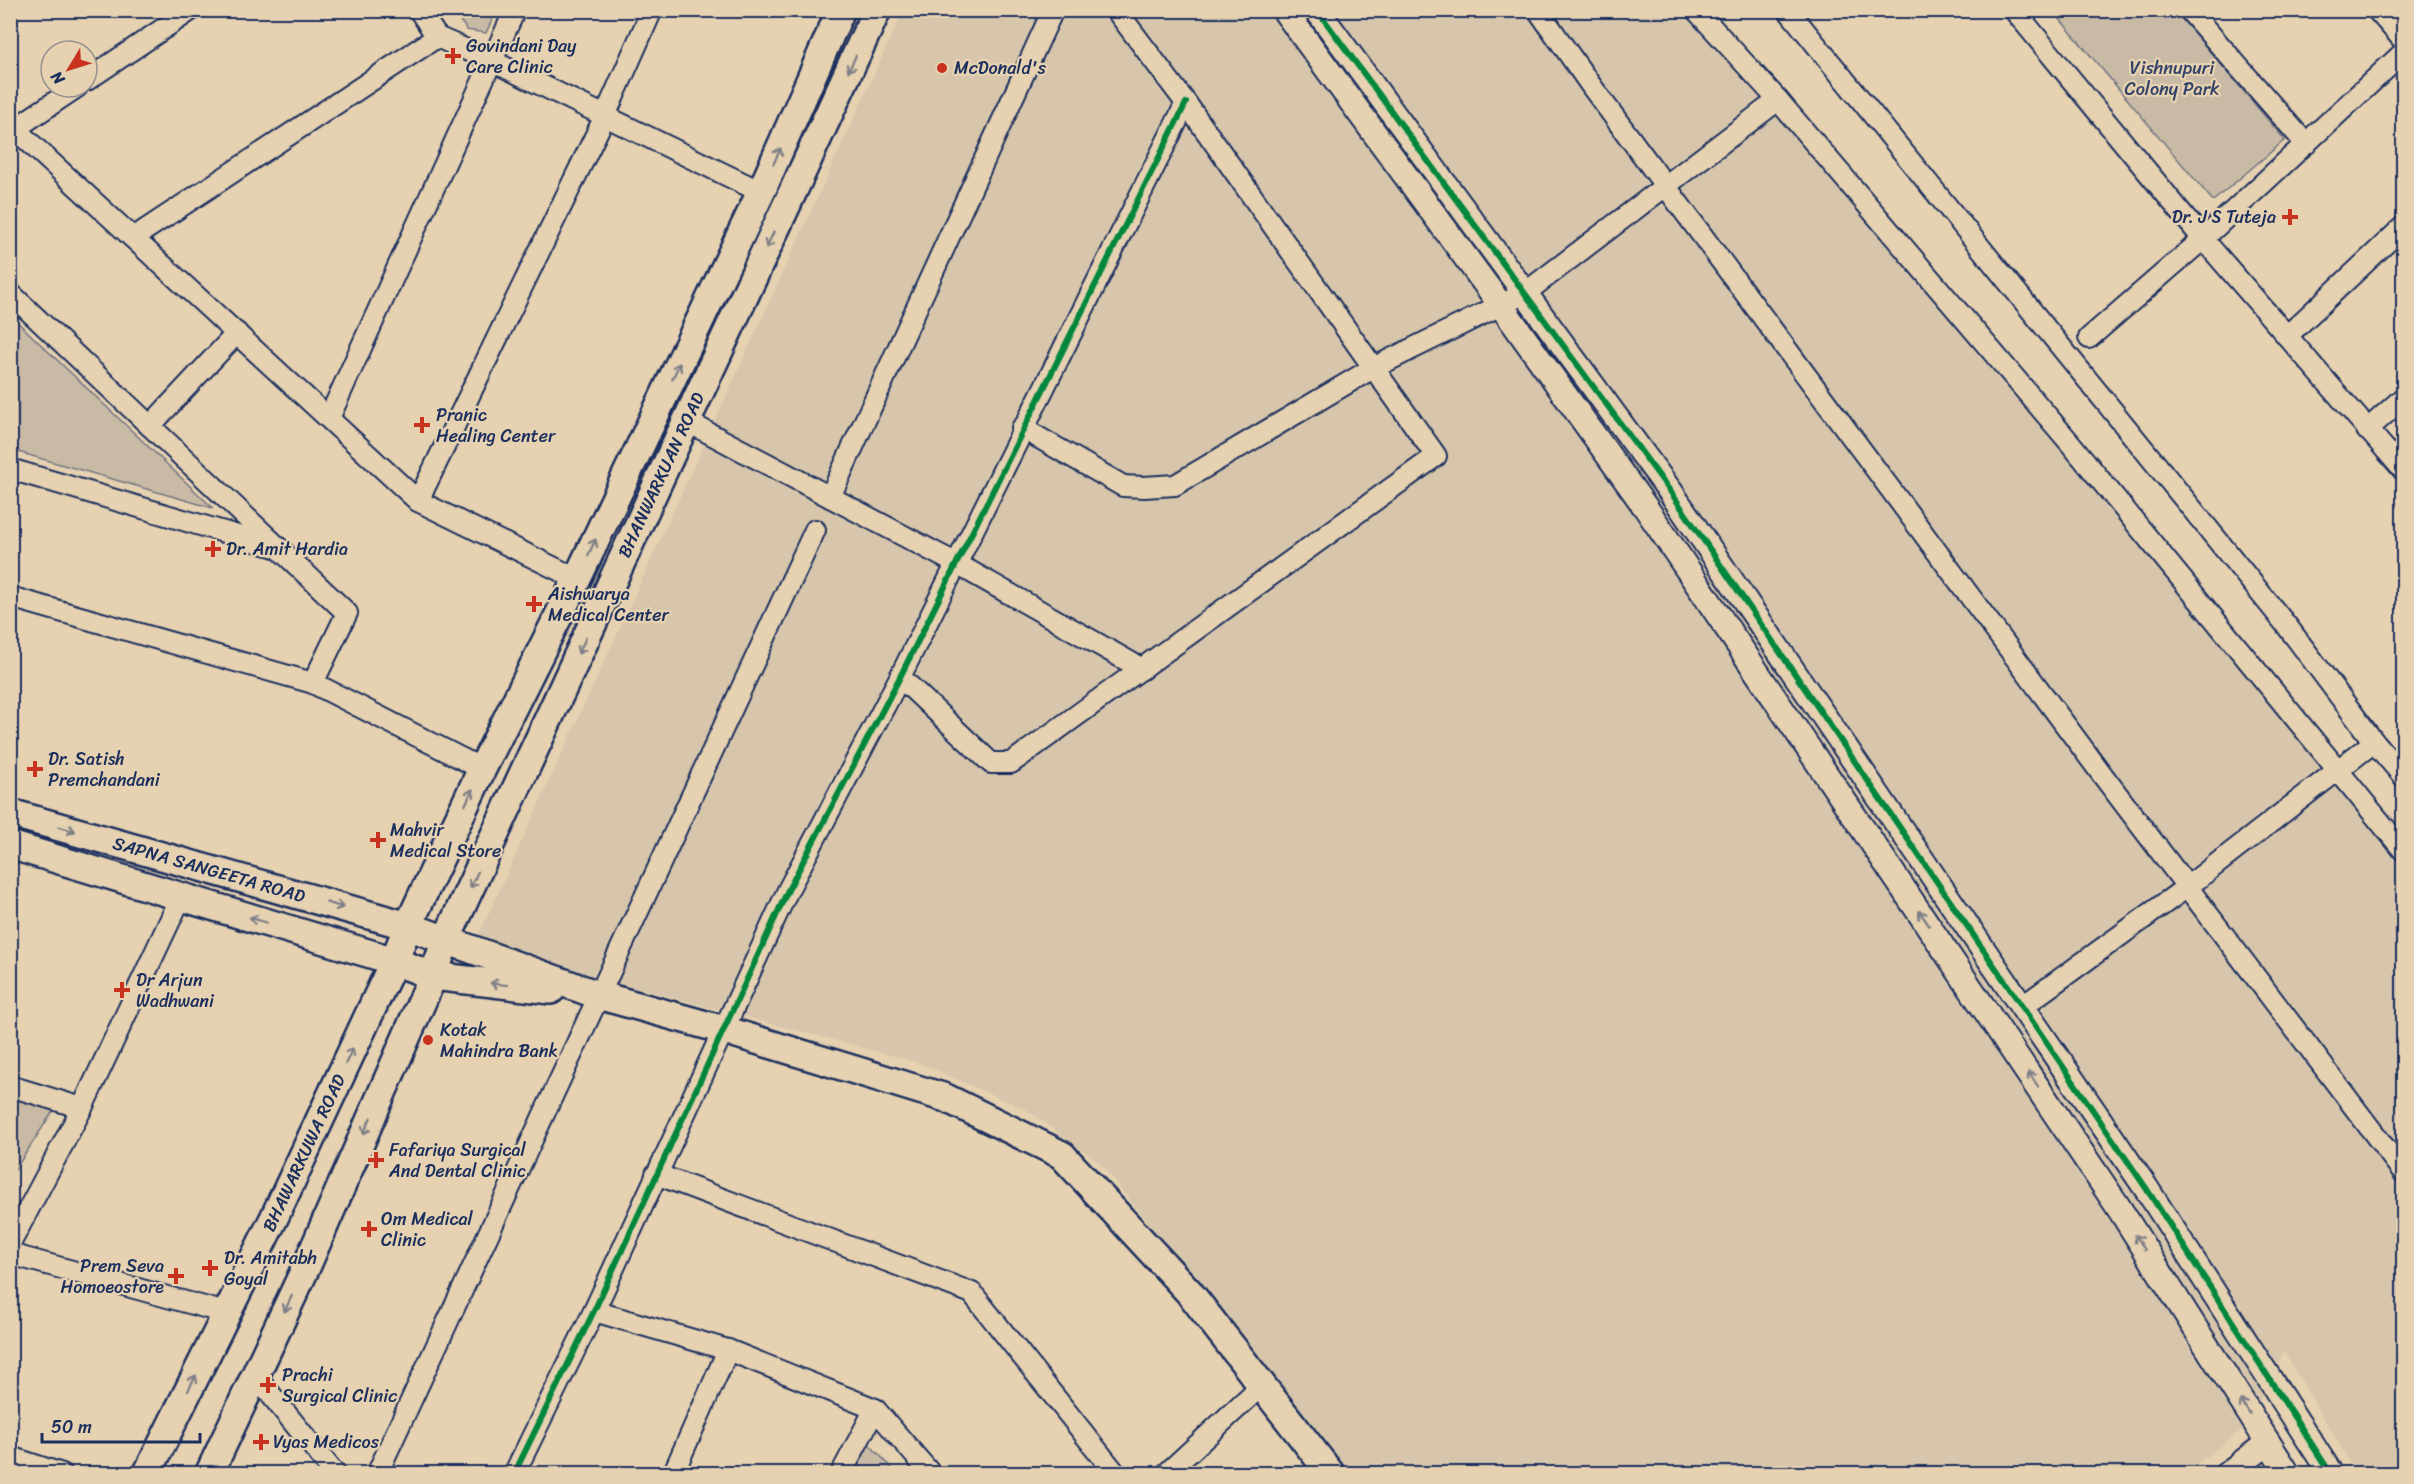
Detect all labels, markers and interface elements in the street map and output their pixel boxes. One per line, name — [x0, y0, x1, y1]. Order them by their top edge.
place label: Govindani Day Care Clinic — [466, 30, 577, 83]
north arrow — [39, 39, 99, 99]
marker: Govindani Day Care Clinic — [444, 47, 462, 65]
place label: McDonald's — [954, 52, 1047, 84]
park label: Vishnupuri Colony Park — [2124, 52, 2220, 105]
one-way arrow — [846, 54, 857, 72]
marker: McDonald's — [935, 61, 949, 75]
text: N — [42, 64, 73, 92]
one-way arrow — [771, 148, 783, 166]
place label: Dr. J S Tuteja — [2172, 201, 2276, 233]
marker: Dr. J S Tuteja — [2281, 208, 2299, 226]
one-way arrow — [763, 231, 775, 249]
one-way arrow — [671, 362, 682, 380]
street label: BHANWARKUAN ROAD — [608, 387, 714, 563]
place label: Pranic Healing Center — [436, 399, 557, 452]
marker: Pranic Healing Center — [413, 416, 431, 434]
place label: Dr. Amit Hardia — [226, 533, 348, 565]
one-way arrow — [587, 538, 599, 556]
marker: Dr. Amit Hardia — [204, 540, 222, 558]
place label: Aishwarya Medical Center — [547, 578, 671, 631]
marker: Aishwarya Medical Center — [525, 595, 543, 613]
one-way arrow — [576, 637, 588, 655]
place label: Dr. Satish Premchandani — [48, 743, 161, 796]
marker: Dr. Satish Premchandani — [26, 760, 44, 778]
one-way arrow — [463, 788, 475, 806]
place label: Mahvir Medical Store — [390, 814, 501, 867]
one-way arrow — [57, 824, 76, 835]
street label: SAPNA SANGEETA ROAD — [109, 827, 309, 912]
marker: Mahvir Medical Store — [371, 833, 385, 847]
one-way arrow — [468, 871, 480, 889]
one-way arrow — [325, 900, 344, 911]
one-way arrow — [1918, 910, 1930, 926]
one-way arrow — [249, 914, 268, 925]
place label: Dr Arjun Wadhwani — [136, 964, 215, 1017]
one-way arrow — [489, 978, 509, 989]
marker: Dr Arjun Wadhwani — [113, 981, 131, 999]
place label: Kotak Mahindra Bank — [440, 1014, 558, 1067]
marker: Kotak Mahindra Bank — [421, 1033, 435, 1047]
one-way arrow — [344, 1048, 356, 1066]
street label: BHAWARKUWA ROAD — [253, 1068, 355, 1237]
one-way arrow — [2027, 1071, 2039, 1088]
one-way arrow — [361, 1117, 372, 1135]
place label: Fafariya Surgical And Dental Clinic — [388, 1134, 527, 1187]
marker: Fafariya Surgical And Dental Clinic — [367, 1151, 385, 1169]
place label: Om Medical Clinic — [381, 1203, 474, 1256]
marker: Om Medical Clinic — [362, 1222, 376, 1236]
one-way arrow — [2134, 1234, 2146, 1251]
place label: Dr. Amitabh Goyal — [224, 1242, 317, 1295]
place label: Prem Seva Homoeostore — [61, 1250, 164, 1303]
marker: Dr. Amitabh Goyal — [201, 1259, 219, 1277]
marker: Prem Seva Homoeostore — [169, 1269, 183, 1283]
one-way arrow — [282, 1295, 294, 1313]
place label: Prachi Surgical Clinic — [282, 1359, 397, 1412]
one-way arrow — [186, 1375, 198, 1393]
marker: Prachi Surgical Clinic — [259, 1376, 277, 1394]
one-way arrow — [2239, 1399, 2251, 1415]
scale bar — [42, 1406, 200, 1444]
text: 50 m — [51, 1411, 92, 1443]
place label: Vyas Medicos — [273, 1426, 380, 1458]
marker: Vyas Medicos — [254, 1435, 268, 1449]

